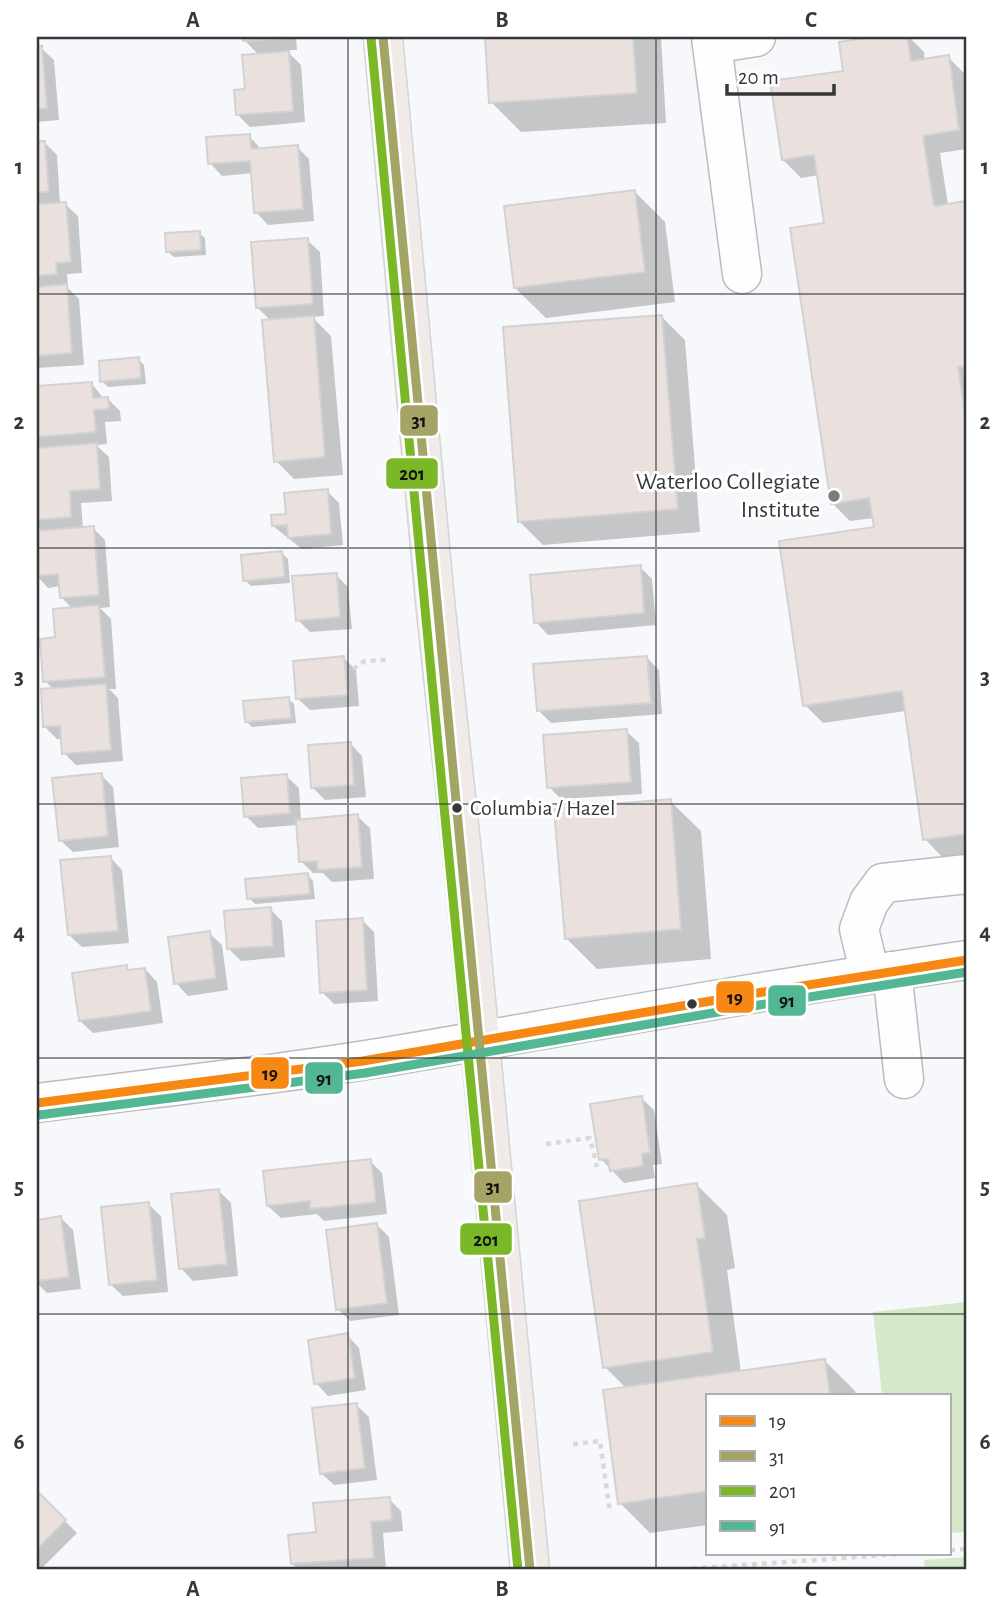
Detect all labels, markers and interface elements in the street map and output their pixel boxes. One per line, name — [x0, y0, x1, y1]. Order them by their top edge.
text: A — [186, 9, 200, 32]
text: B — [495, 9, 509, 32]
text: C — [805, 9, 817, 32]
scale bar — [727, 52, 834, 96]
text: 20 m — [738, 67, 779, 88]
text: 1 — [15, 156, 23, 179]
text: 1 — [981, 156, 989, 179]
line badge: 31 — [399, 404, 439, 437]
text: 2 — [14, 411, 25, 434]
text: 2 — [980, 411, 991, 434]
text: 31 — [411, 412, 427, 431]
line badge: 201 — [385, 457, 439, 490]
text: 201 — [399, 465, 425, 484]
place label: Waterloo Collegiate Institute — [636, 470, 820, 522]
marker: Waterloo Collegiate Institute — [826, 488, 842, 504]
text: 3 — [14, 666, 24, 689]
text: 3 — [980, 666, 990, 689]
place label: Columbia / Hazel — [470, 797, 615, 819]
marker: Columbia / Hazel — [450, 801, 464, 815]
text: 4 — [13, 921, 25, 944]
text: 4 — [979, 921, 991, 944]
line badge: 19 — [715, 980, 755, 1014]
line badge: 91 — [767, 984, 807, 1017]
text: 19 — [727, 989, 743, 1008]
text: 91 — [779, 992, 795, 1011]
unlabelled marker — [685, 997, 699, 1011]
line badge: 19 — [250, 1056, 290, 1090]
line badge: 91 — [304, 1061, 344, 1095]
text: 19 — [262, 1065, 278, 1084]
text: 91 — [316, 1070, 332, 1089]
line badge: 31 — [473, 1170, 513, 1204]
text: 5 — [14, 1176, 24, 1199]
text: 5 — [980, 1176, 990, 1199]
text: 31 — [485, 1178, 501, 1197]
line badge: 201 — [459, 1222, 513, 1256]
text: 201 — [473, 1231, 499, 1250]
legend — [706, 1394, 951, 1554]
text: 19 — [769, 1411, 786, 1432]
text: 6 — [13, 1431, 25, 1454]
text: 6 — [979, 1431, 991, 1454]
text: 31 — [769, 1447, 785, 1468]
text: 201 — [769, 1481, 797, 1502]
text: 91 — [769, 1517, 786, 1538]
text: A — [186, 1578, 200, 1601]
text: B — [495, 1578, 509, 1601]
text: C — [805, 1578, 817, 1601]

